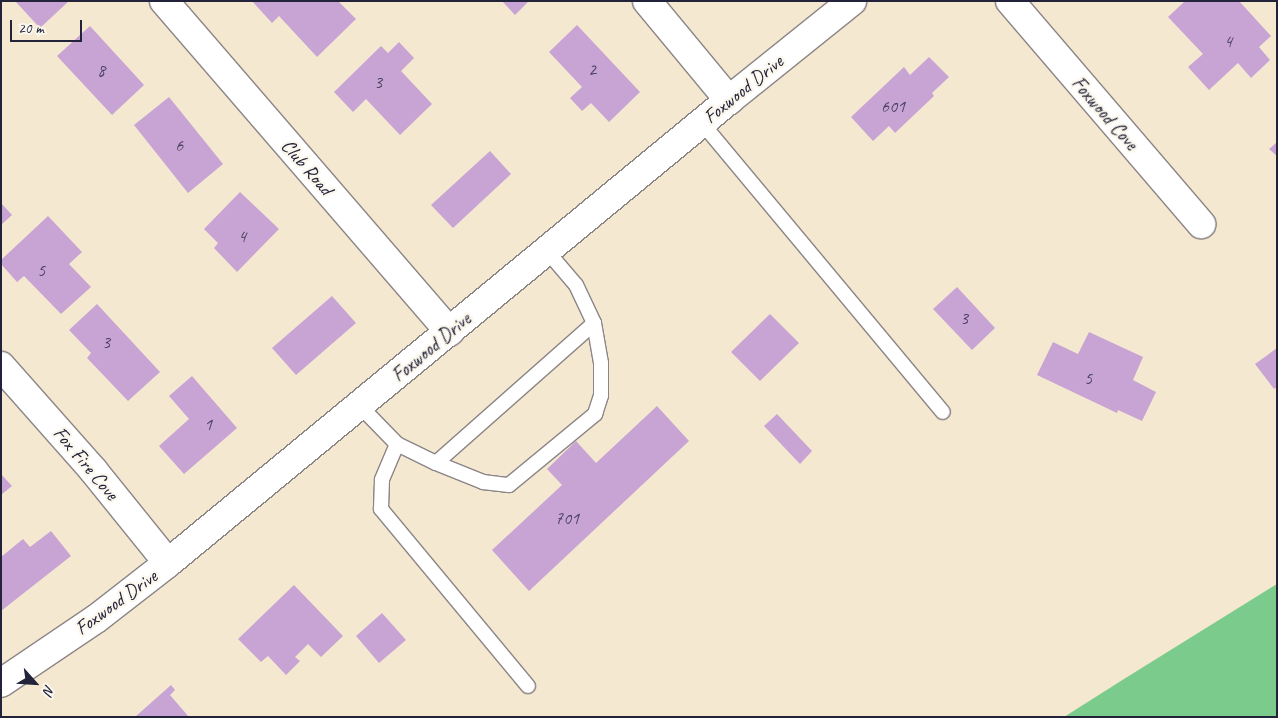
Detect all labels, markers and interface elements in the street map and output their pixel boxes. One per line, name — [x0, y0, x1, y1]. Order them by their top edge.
scale bar — [12, 10, 85, 42]
text: 20 m — [18, 19, 44, 38]
house number: 4 — [1224, 30, 1232, 52]
street label: Foxwood Drive — [698, 50, 788, 128]
house number: 2 — [588, 58, 596, 80]
house number: 8 — [97, 59, 105, 81]
house number: 3 — [374, 71, 382, 93]
street label: Foxwood Cove — [1067, 71, 1143, 155]
house number: 601 — [881, 95, 905, 117]
house number: 6 — [175, 134, 183, 156]
street label: Club Road — [276, 134, 338, 200]
house number: 4 — [238, 225, 246, 247]
house number: 5 — [37, 259, 45, 281]
street label: Foxwood Drive — [387, 307, 475, 387]
house number: 3 — [960, 307, 968, 329]
house number: 3 — [102, 331, 110, 353]
house number: 5 — [1084, 367, 1092, 389]
house number: 1 — [204, 413, 212, 435]
street label: Fox Fire Cove — [48, 421, 124, 505]
house number: 701 — [555, 507, 579, 529]
street label: Foxwood Drive — [70, 564, 162, 640]
north arrow — [10, 658, 60, 708]
text: N — [39, 682, 58, 697]

